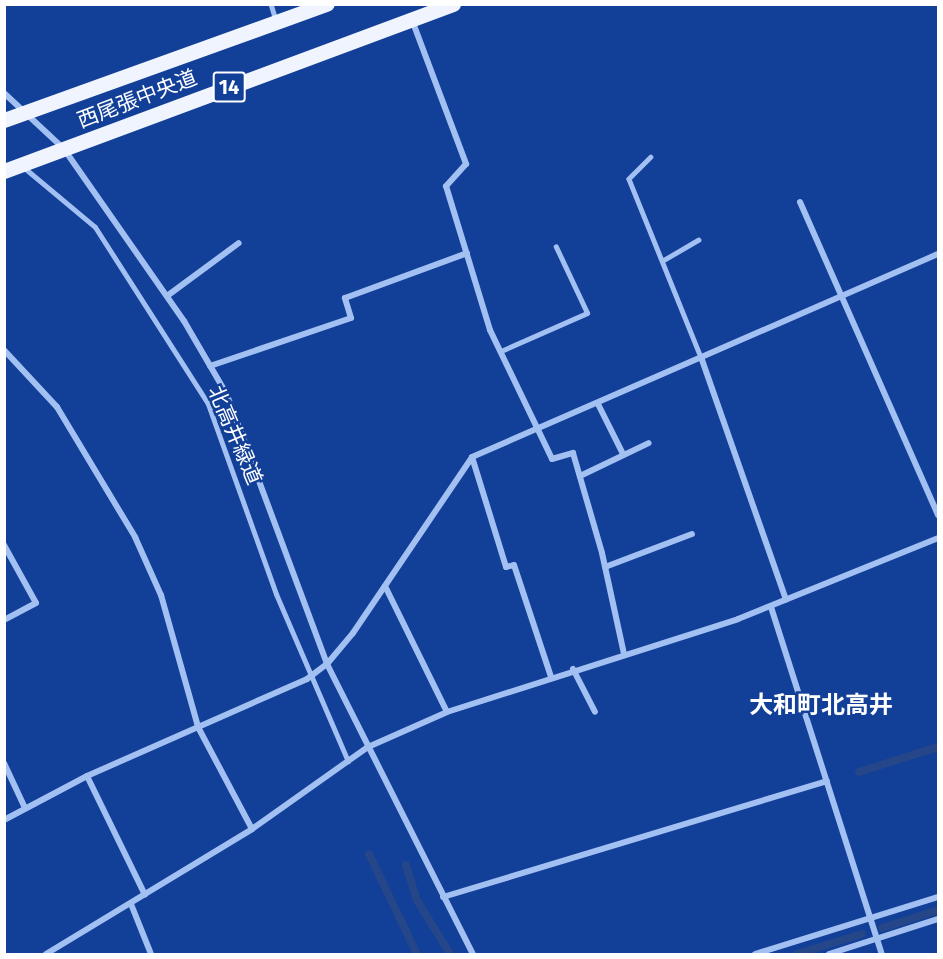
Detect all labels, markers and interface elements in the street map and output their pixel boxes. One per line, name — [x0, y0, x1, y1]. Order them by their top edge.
street label: 西尾張中央道 — [74, 65, 200, 133]
road number: 14 — [212, 70, 246, 104]
street label: 北高井緑道 — [203, 382, 267, 488]
district label: 大和町北高井 — [749, 692, 893, 720]

